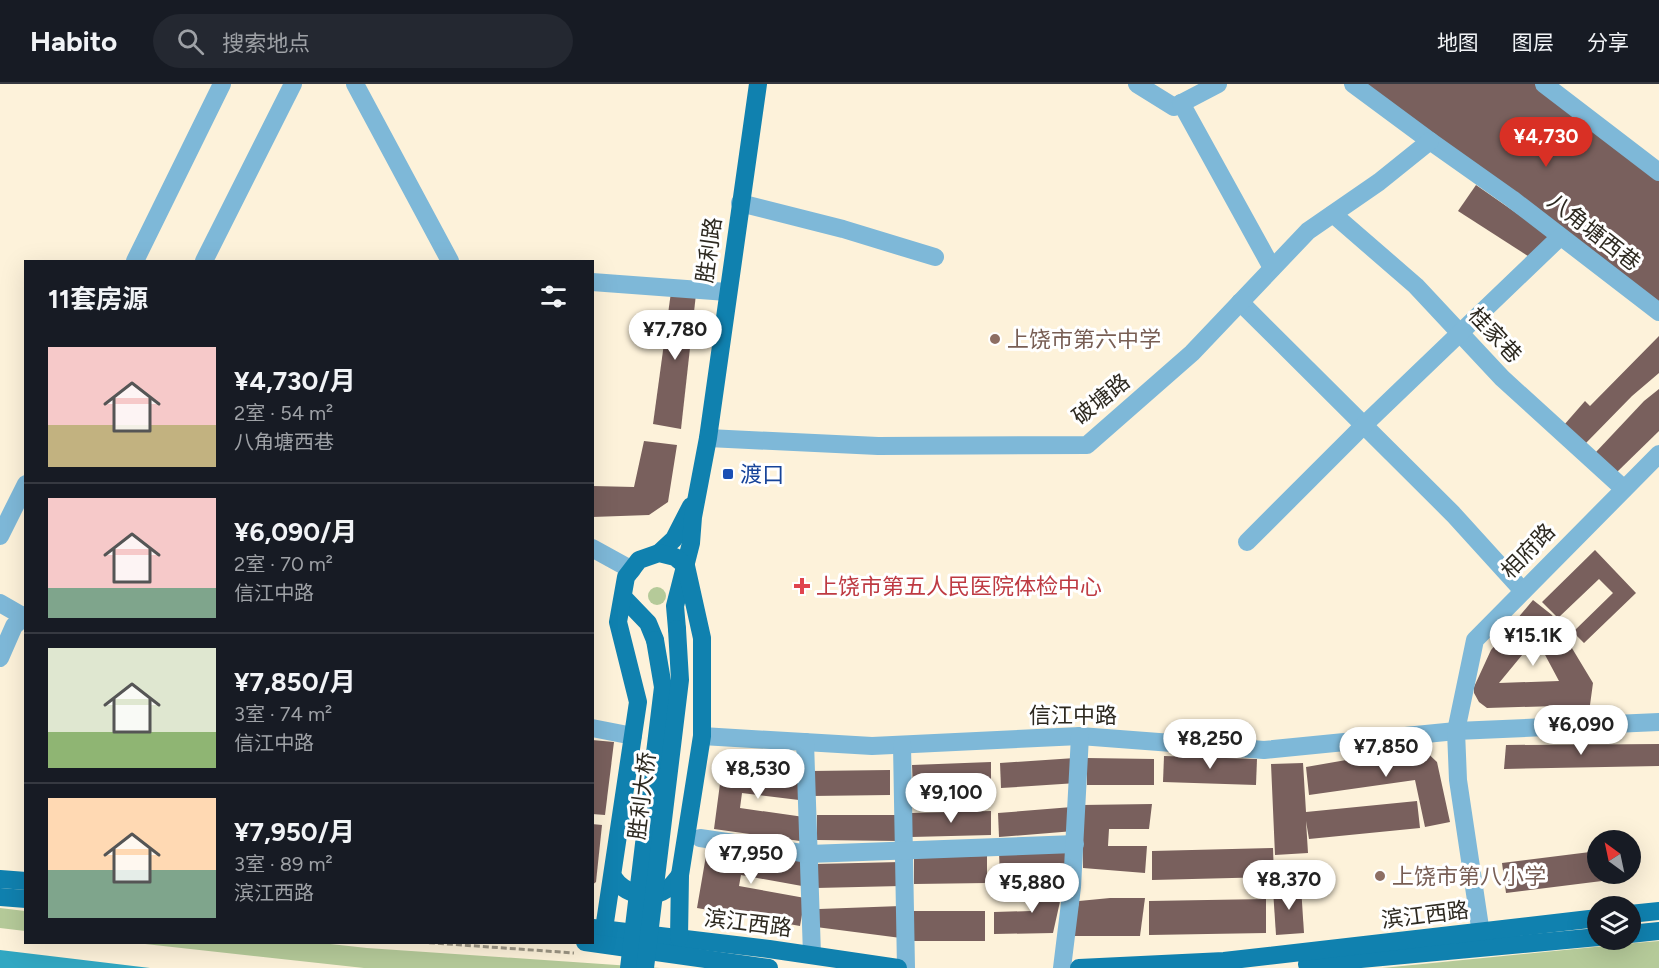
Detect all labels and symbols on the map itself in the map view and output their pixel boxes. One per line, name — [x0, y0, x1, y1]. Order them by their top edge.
pin: ¥4,730 — [1497, 117, 1595, 168]
street label: 八角塘西巷 — [1542, 187, 1646, 277]
street label: 胜利路 — [691, 215, 727, 285]
street label: 桂家巷 — [1463, 302, 1527, 368]
pin: ¥7,780 — [626, 310, 724, 361]
place label: 上饶市第六中学 — [1007, 326, 1161, 353]
marker: 上饶市第六中学 — [988, 332, 1002, 346]
street label: 破塘路 — [1067, 368, 1135, 430]
place label: 渡口 — [740, 461, 784, 488]
marker: 渡口 — [721, 467, 735, 481]
street label: 相府路 — [1495, 518, 1561, 584]
place label: 上饶市第五人民医院体检中心 — [816, 573, 1102, 600]
marker: 上饶市第五人民医院体检中心 — [793, 577, 811, 595]
pin: ¥15.1K — [1484, 616, 1582, 667]
street label: 信江中路 — [1029, 702, 1117, 729]
pin: ¥6,090 — [1532, 705, 1630, 756]
pin: ¥8,250 — [1161, 719, 1259, 770]
pin: ¥7,850 — [1337, 727, 1435, 778]
pin: ¥8,530 — [709, 749, 807, 800]
street label: 胜利大桥 — [623, 751, 661, 841]
pin: ¥9,100 — [902, 773, 1000, 824]
north arrow — [1587, 830, 1641, 884]
pin: ¥7,950 — [702, 834, 800, 885]
pin: ¥8,370 — [1240, 860, 1338, 911]
pin: ¥5,880 — [983, 863, 1081, 914]
place label: 上饶市第八小学 — [1392, 863, 1546, 890]
marker: 上饶市第八小学 — [1373, 869, 1387, 883]
street label: 滨江西路 — [1380, 896, 1470, 934]
street label: 滨江西路 — [703, 904, 793, 942]

